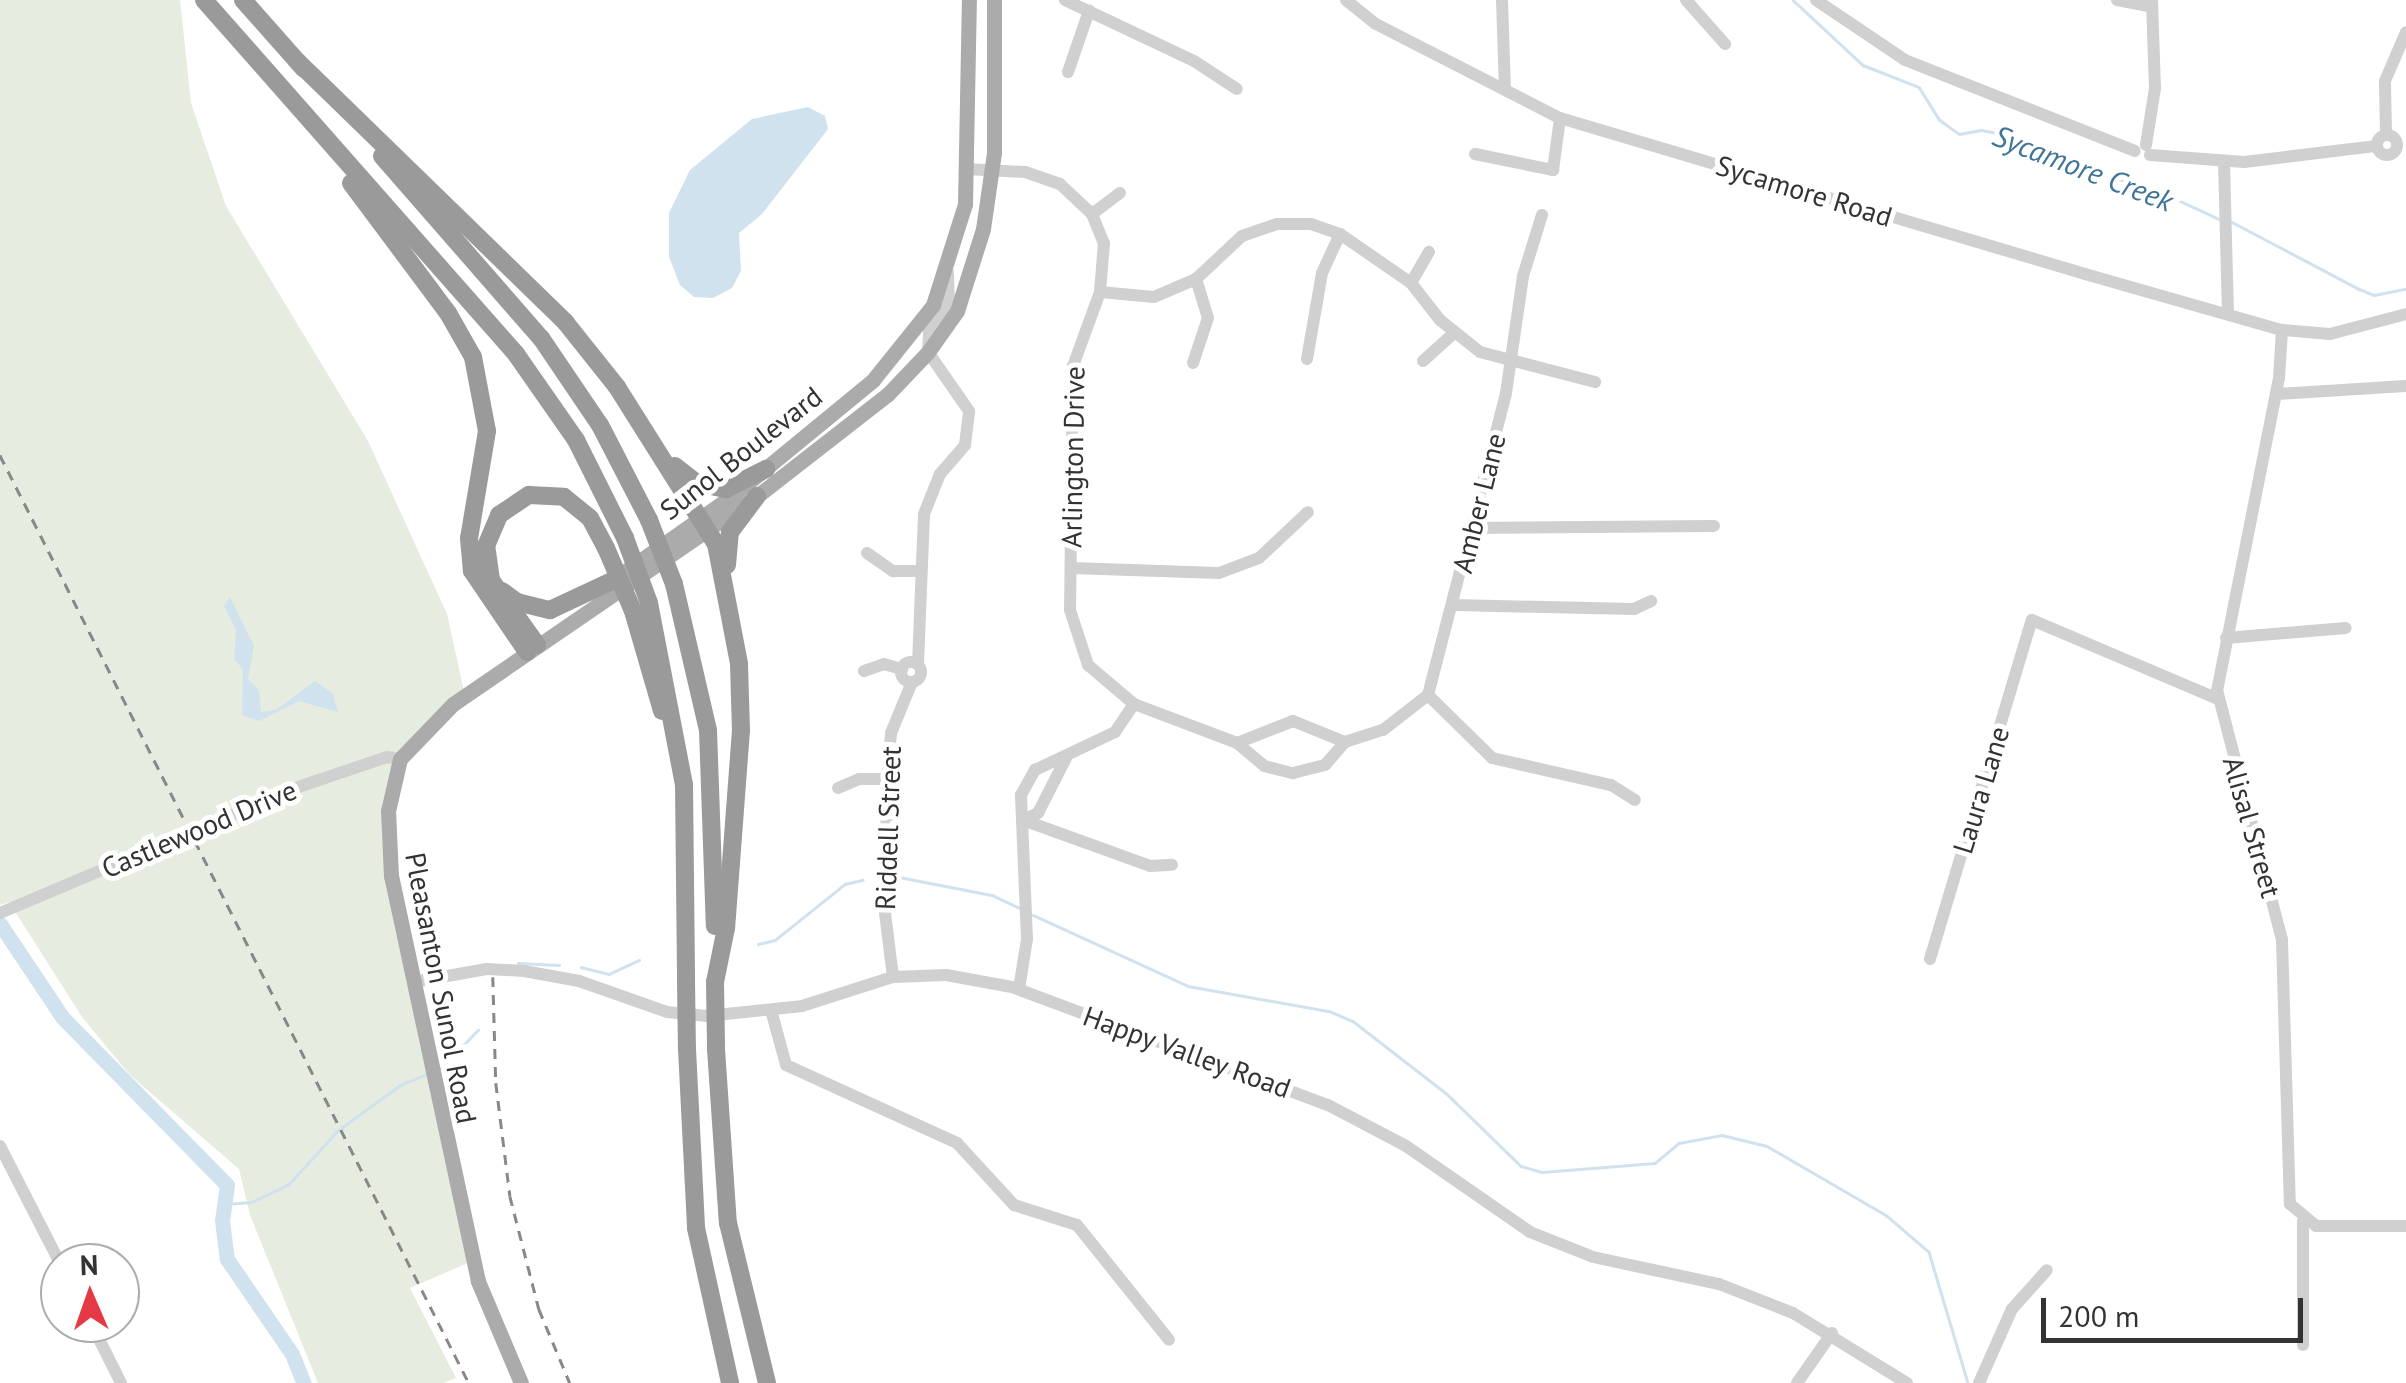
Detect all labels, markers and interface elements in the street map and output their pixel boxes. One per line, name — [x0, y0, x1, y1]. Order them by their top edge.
water label: Sycamore Creek — [1988, 117, 2178, 219]
street label: Sycamore Road — [1712, 148, 1896, 234]
street label: Arlington Drive — [1055, 366, 1091, 548]
street label: Sunol Boulevard — [653, 379, 829, 527]
street label: Amber Lane — [1445, 430, 1513, 576]
street label: Laura Lane — [1946, 722, 2016, 858]
street label: Riddell Street — [868, 746, 908, 910]
street label: Alisal Street — [2216, 753, 2288, 901]
street label: Castlewood Drive — [97, 773, 301, 885]
street label: Pleasanton Sunol Road — [398, 850, 484, 1126]
street label: Happy Valley Road — [1077, 998, 1297, 1106]
north arrow — [40, 1243, 140, 1343]
text: N — [79, 1246, 99, 1283]
scale bar — [2046, 1278, 2308, 1340]
text: 200 m — [2058, 1296, 2139, 1335]

